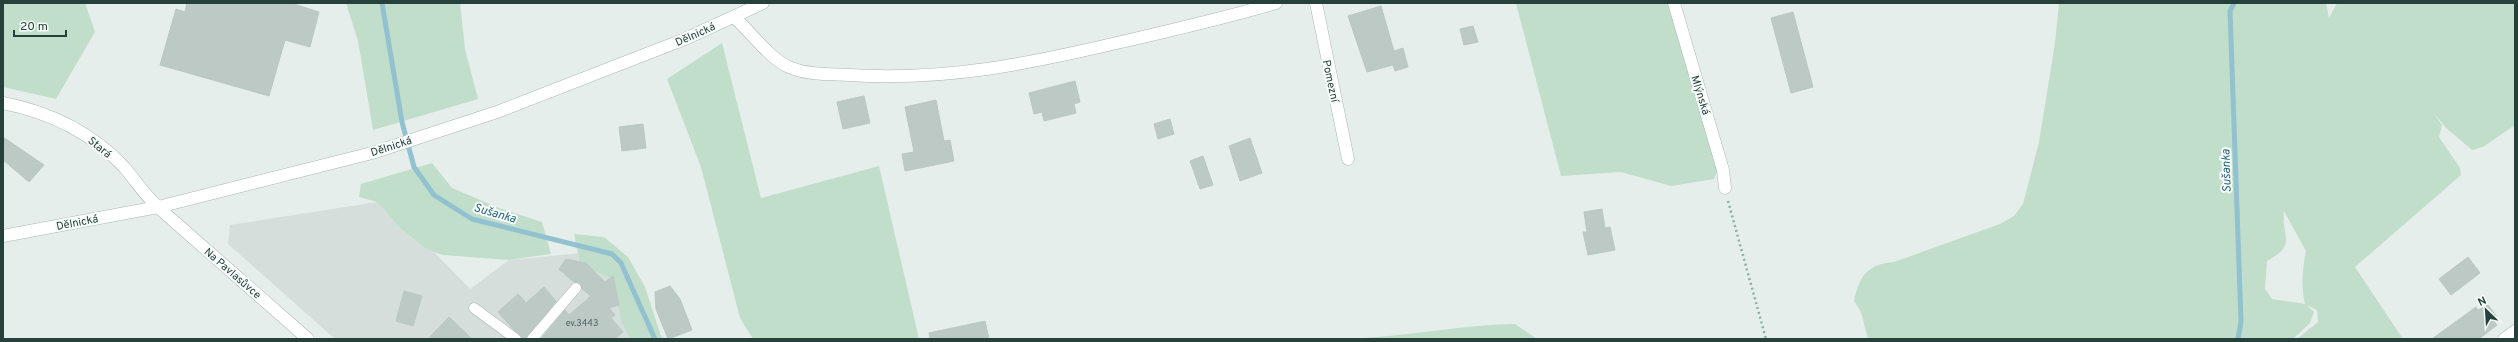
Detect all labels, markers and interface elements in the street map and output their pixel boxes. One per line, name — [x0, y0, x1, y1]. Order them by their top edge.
scale bar — [14, 12, 66, 38]
text: 20 m — [20, 19, 48, 35]
street label: Dělnická — [673, 20, 718, 50]
street label: Pomezní — [1319, 59, 1342, 105]
street label: Mlýnská — [1687, 74, 1713, 117]
street label: Stará — [85, 134, 114, 162]
street label: Dělnická — [369, 134, 414, 160]
water label: Sušanka — [2218, 148, 2236, 193]
water label: Sušanka — [472, 200, 519, 228]
street label: Dělnická — [55, 212, 100, 234]
street label: Na Pavlasůvce — [201, 245, 264, 302]
north arrow — [2466, 290, 2506, 330]
text: N — [2476, 294, 2489, 310]
house number: ev.3443 — [566, 318, 598, 329]

